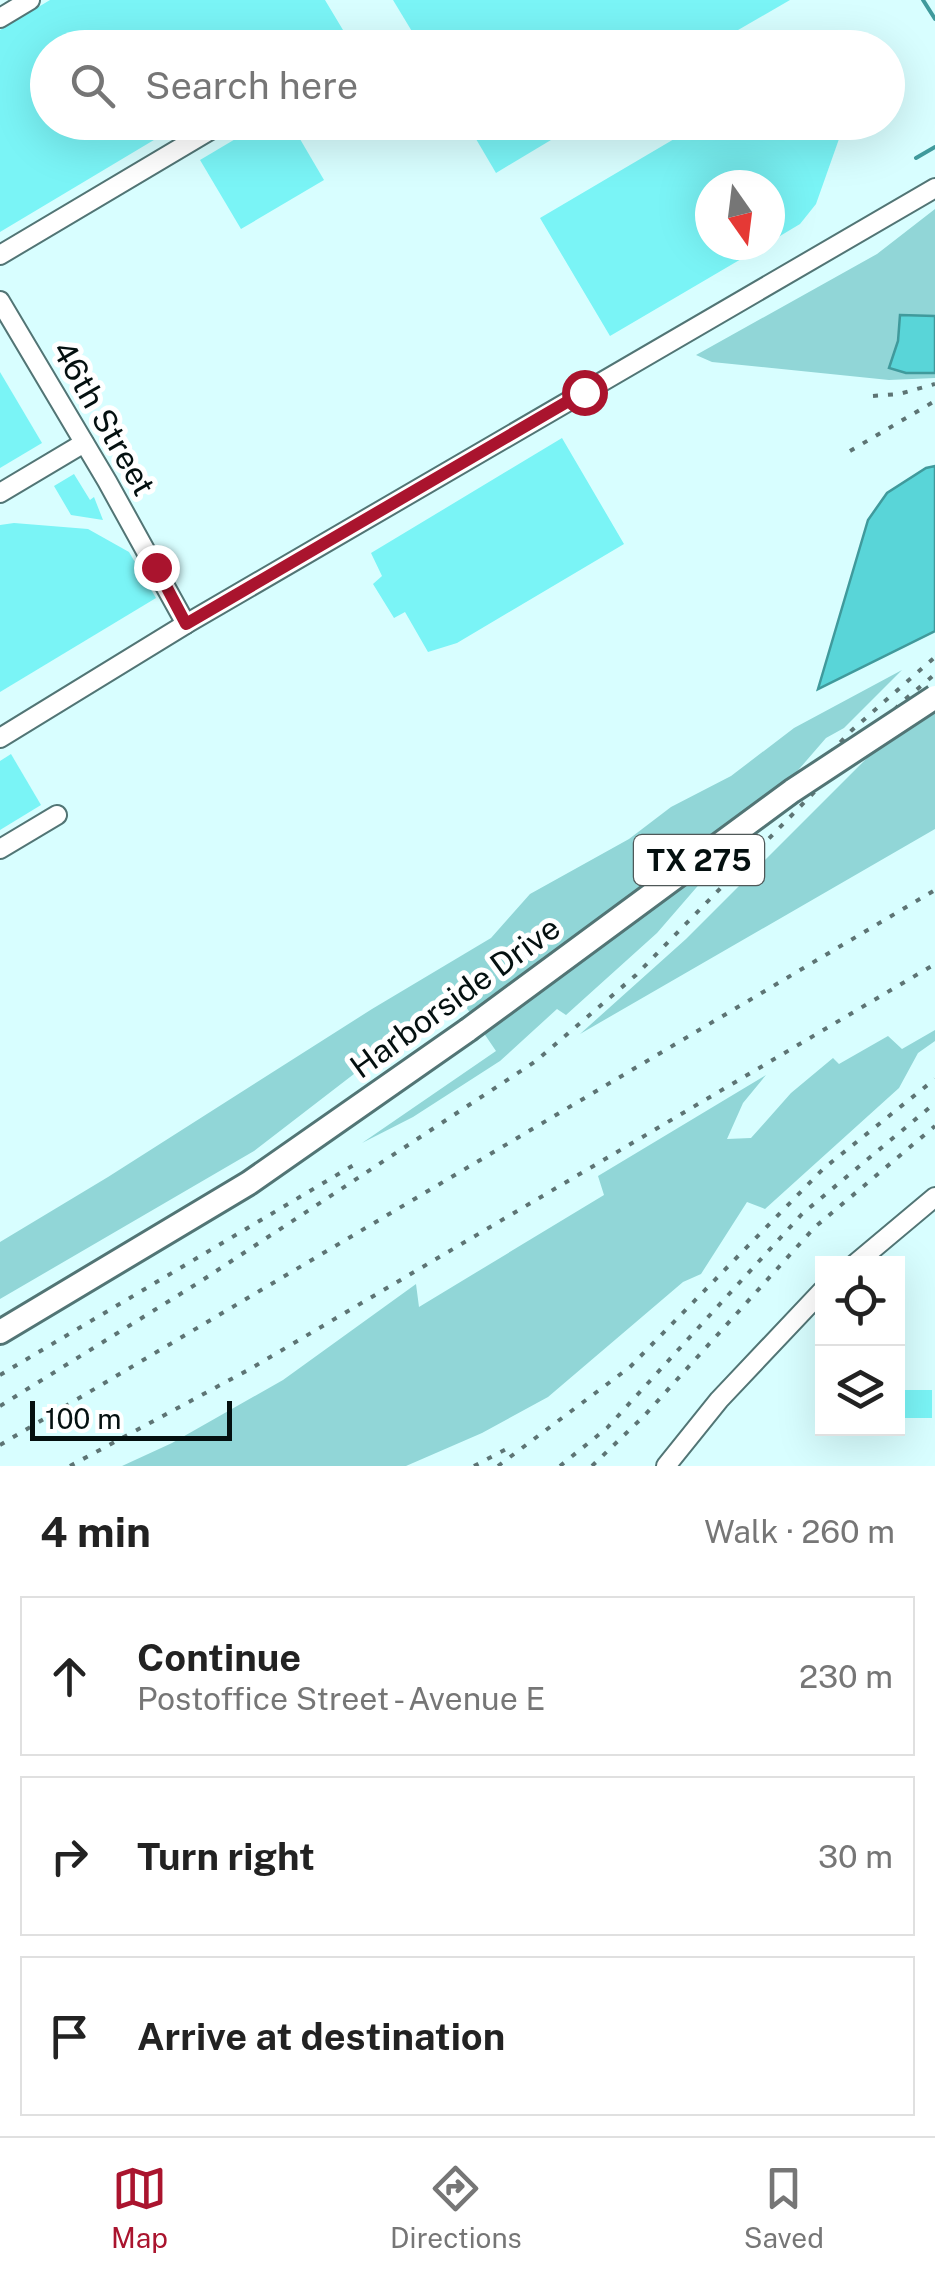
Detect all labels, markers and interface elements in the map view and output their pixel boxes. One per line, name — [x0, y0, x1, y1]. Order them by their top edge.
search box — [30, 30, 905, 140]
icon: search — [65, 58, 120, 113]
text: Search here — [145, 63, 358, 108]
north arrow — [695, 170, 785, 260]
street label: 46th Street — [45, 334, 163, 502]
route start — [562, 370, 608, 416]
route end — [134, 545, 180, 591]
road number: TX 275 — [634, 835, 764, 885]
street label: Harborside Drive — [343, 909, 567, 1085]
map controls — [815, 1256, 905, 1436]
button: locate — [815, 1256, 905, 1346]
button: layers — [815, 1346, 905, 1436]
scale bar — [30, 1396, 232, 1440]
text: 100 m — [45, 1402, 122, 1435]
text: 4 min — [40, 1507, 151, 1556]
text: Walk · 260 m — [704, 1513, 895, 1550]
text: Continue — [137, 1635, 301, 1680]
icon: ahead — [42, 1649, 97, 1704]
text: 230 m — [799, 1658, 893, 1695]
text: Postoffice Street - Avenue E — [137, 1680, 545, 1717]
icon: right — [42, 1829, 97, 1884]
text: Turn right — [137, 1834, 315, 1879]
text: 30 m — [818, 1838, 893, 1875]
icon: arrive — [42, 2009, 97, 2064]
text: Arrive at destination — [137, 2014, 505, 2059]
tab: Map — [111, 2161, 168, 2254]
tab: Directions — [390, 2161, 522, 2254]
tab: Saved — [744, 2161, 824, 2254]

